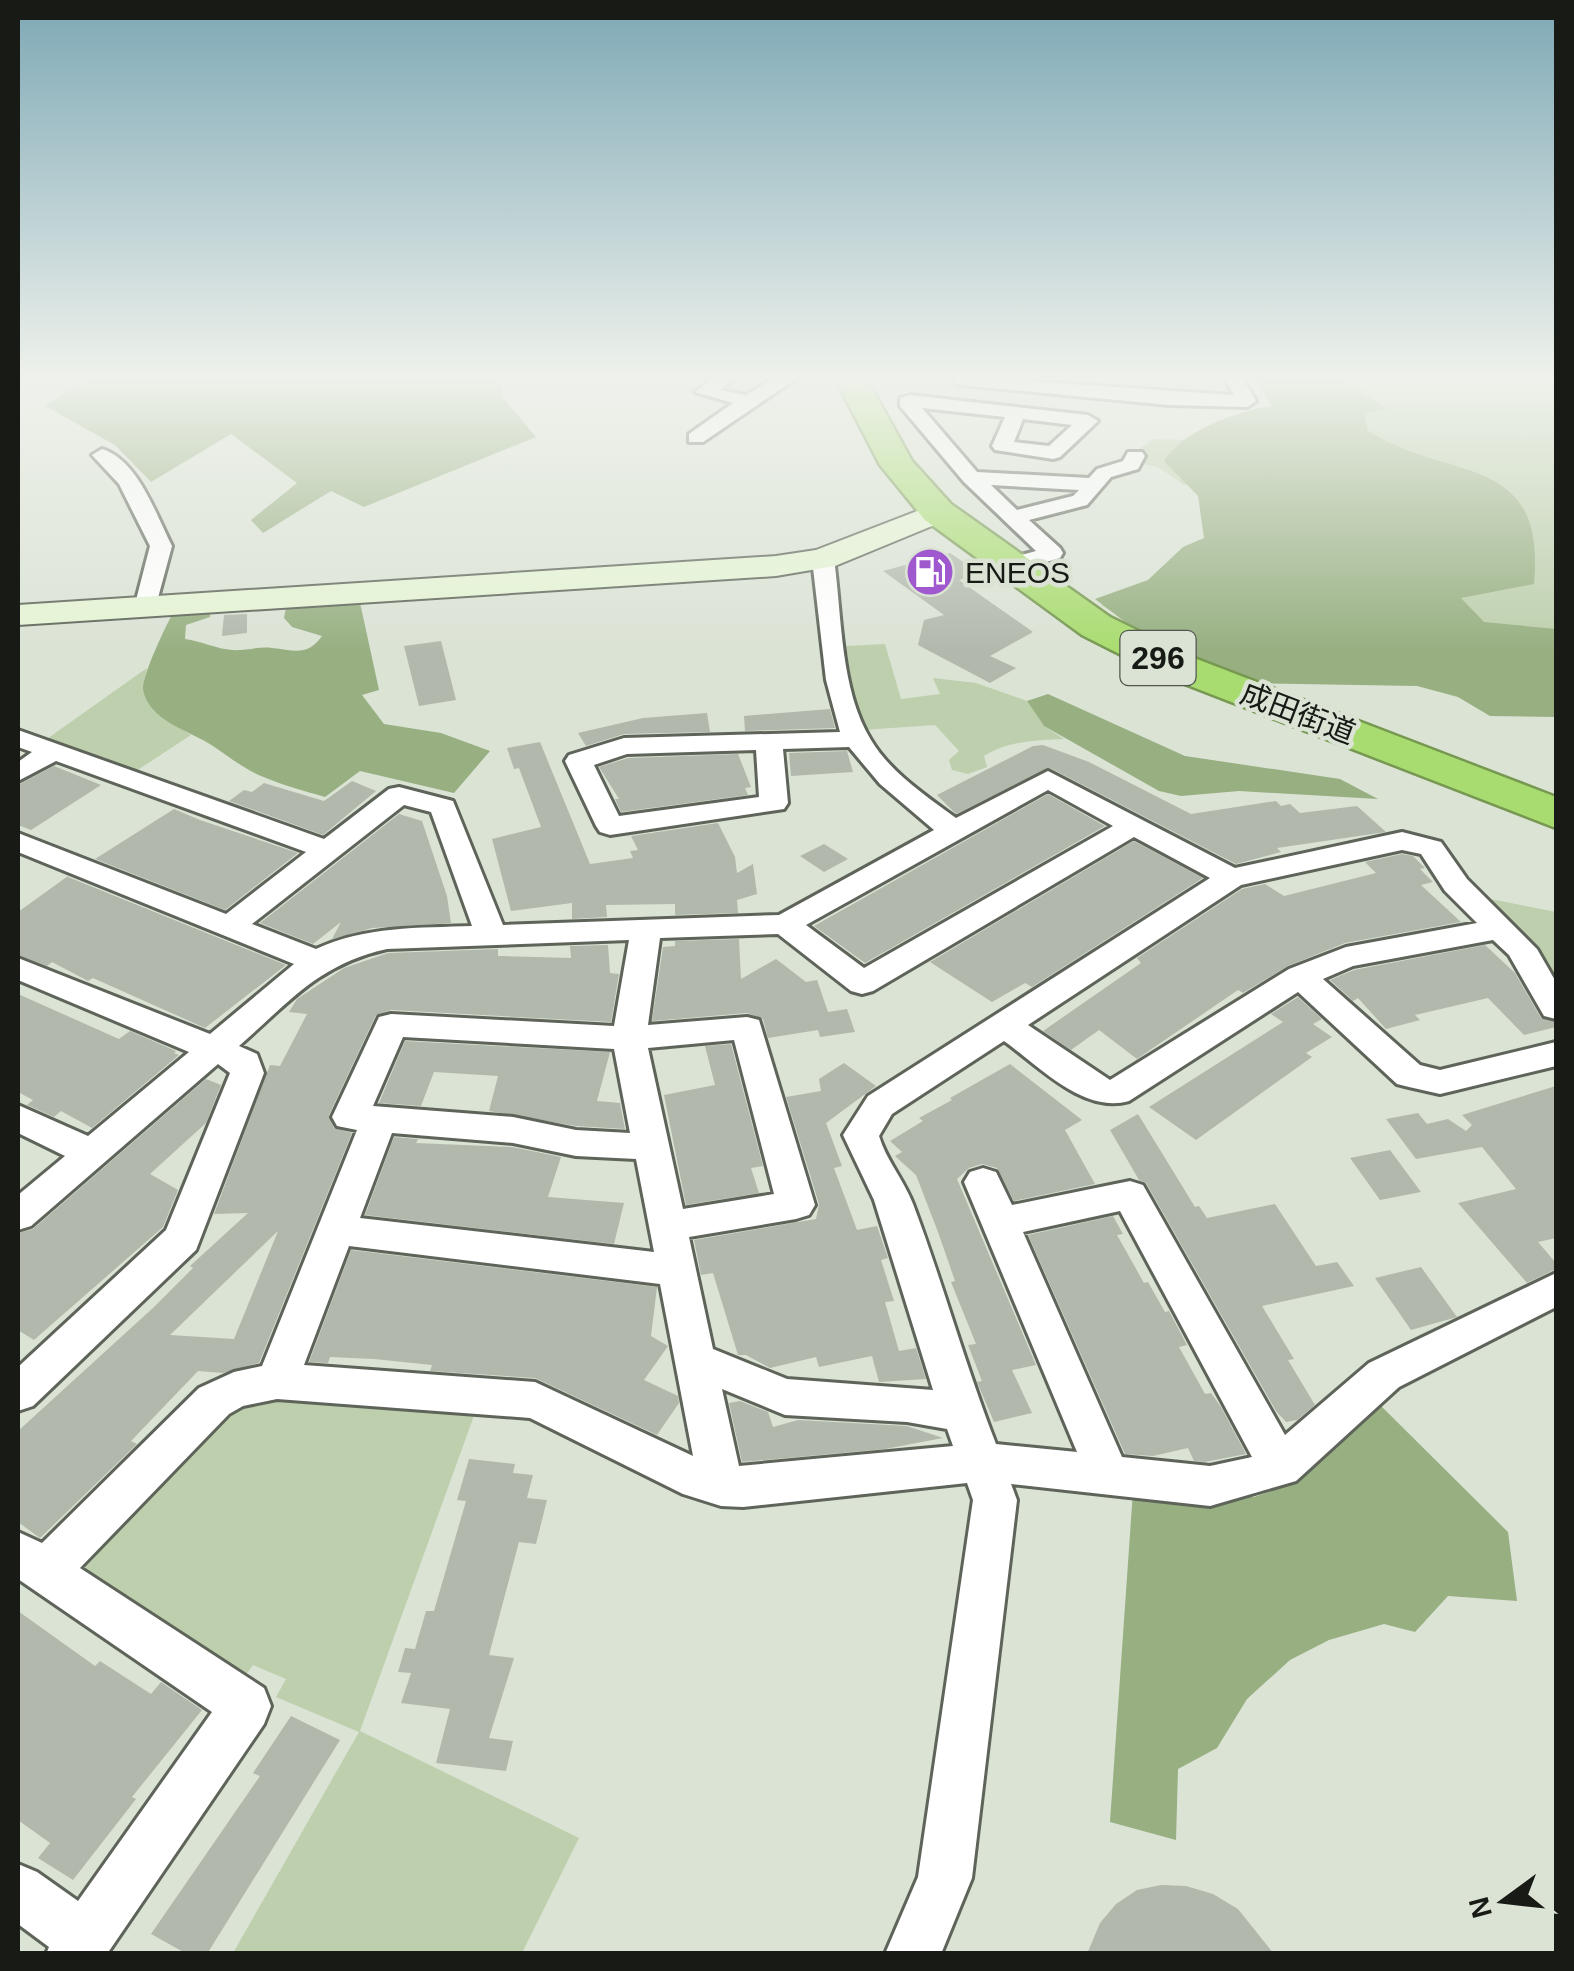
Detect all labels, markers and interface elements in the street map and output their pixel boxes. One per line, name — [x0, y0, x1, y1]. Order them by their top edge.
fuel station icon: ENEOS — [904, 546, 956, 598]
place label: ENEOS — [965, 556, 1070, 589]
road number: 296 — [1120, 631, 1196, 685]
street label: 成田街道 — [1236, 676, 1360, 750]
north arrow — [1454, 1851, 1554, 1951]
text: N — [1463, 1894, 1498, 1921]

